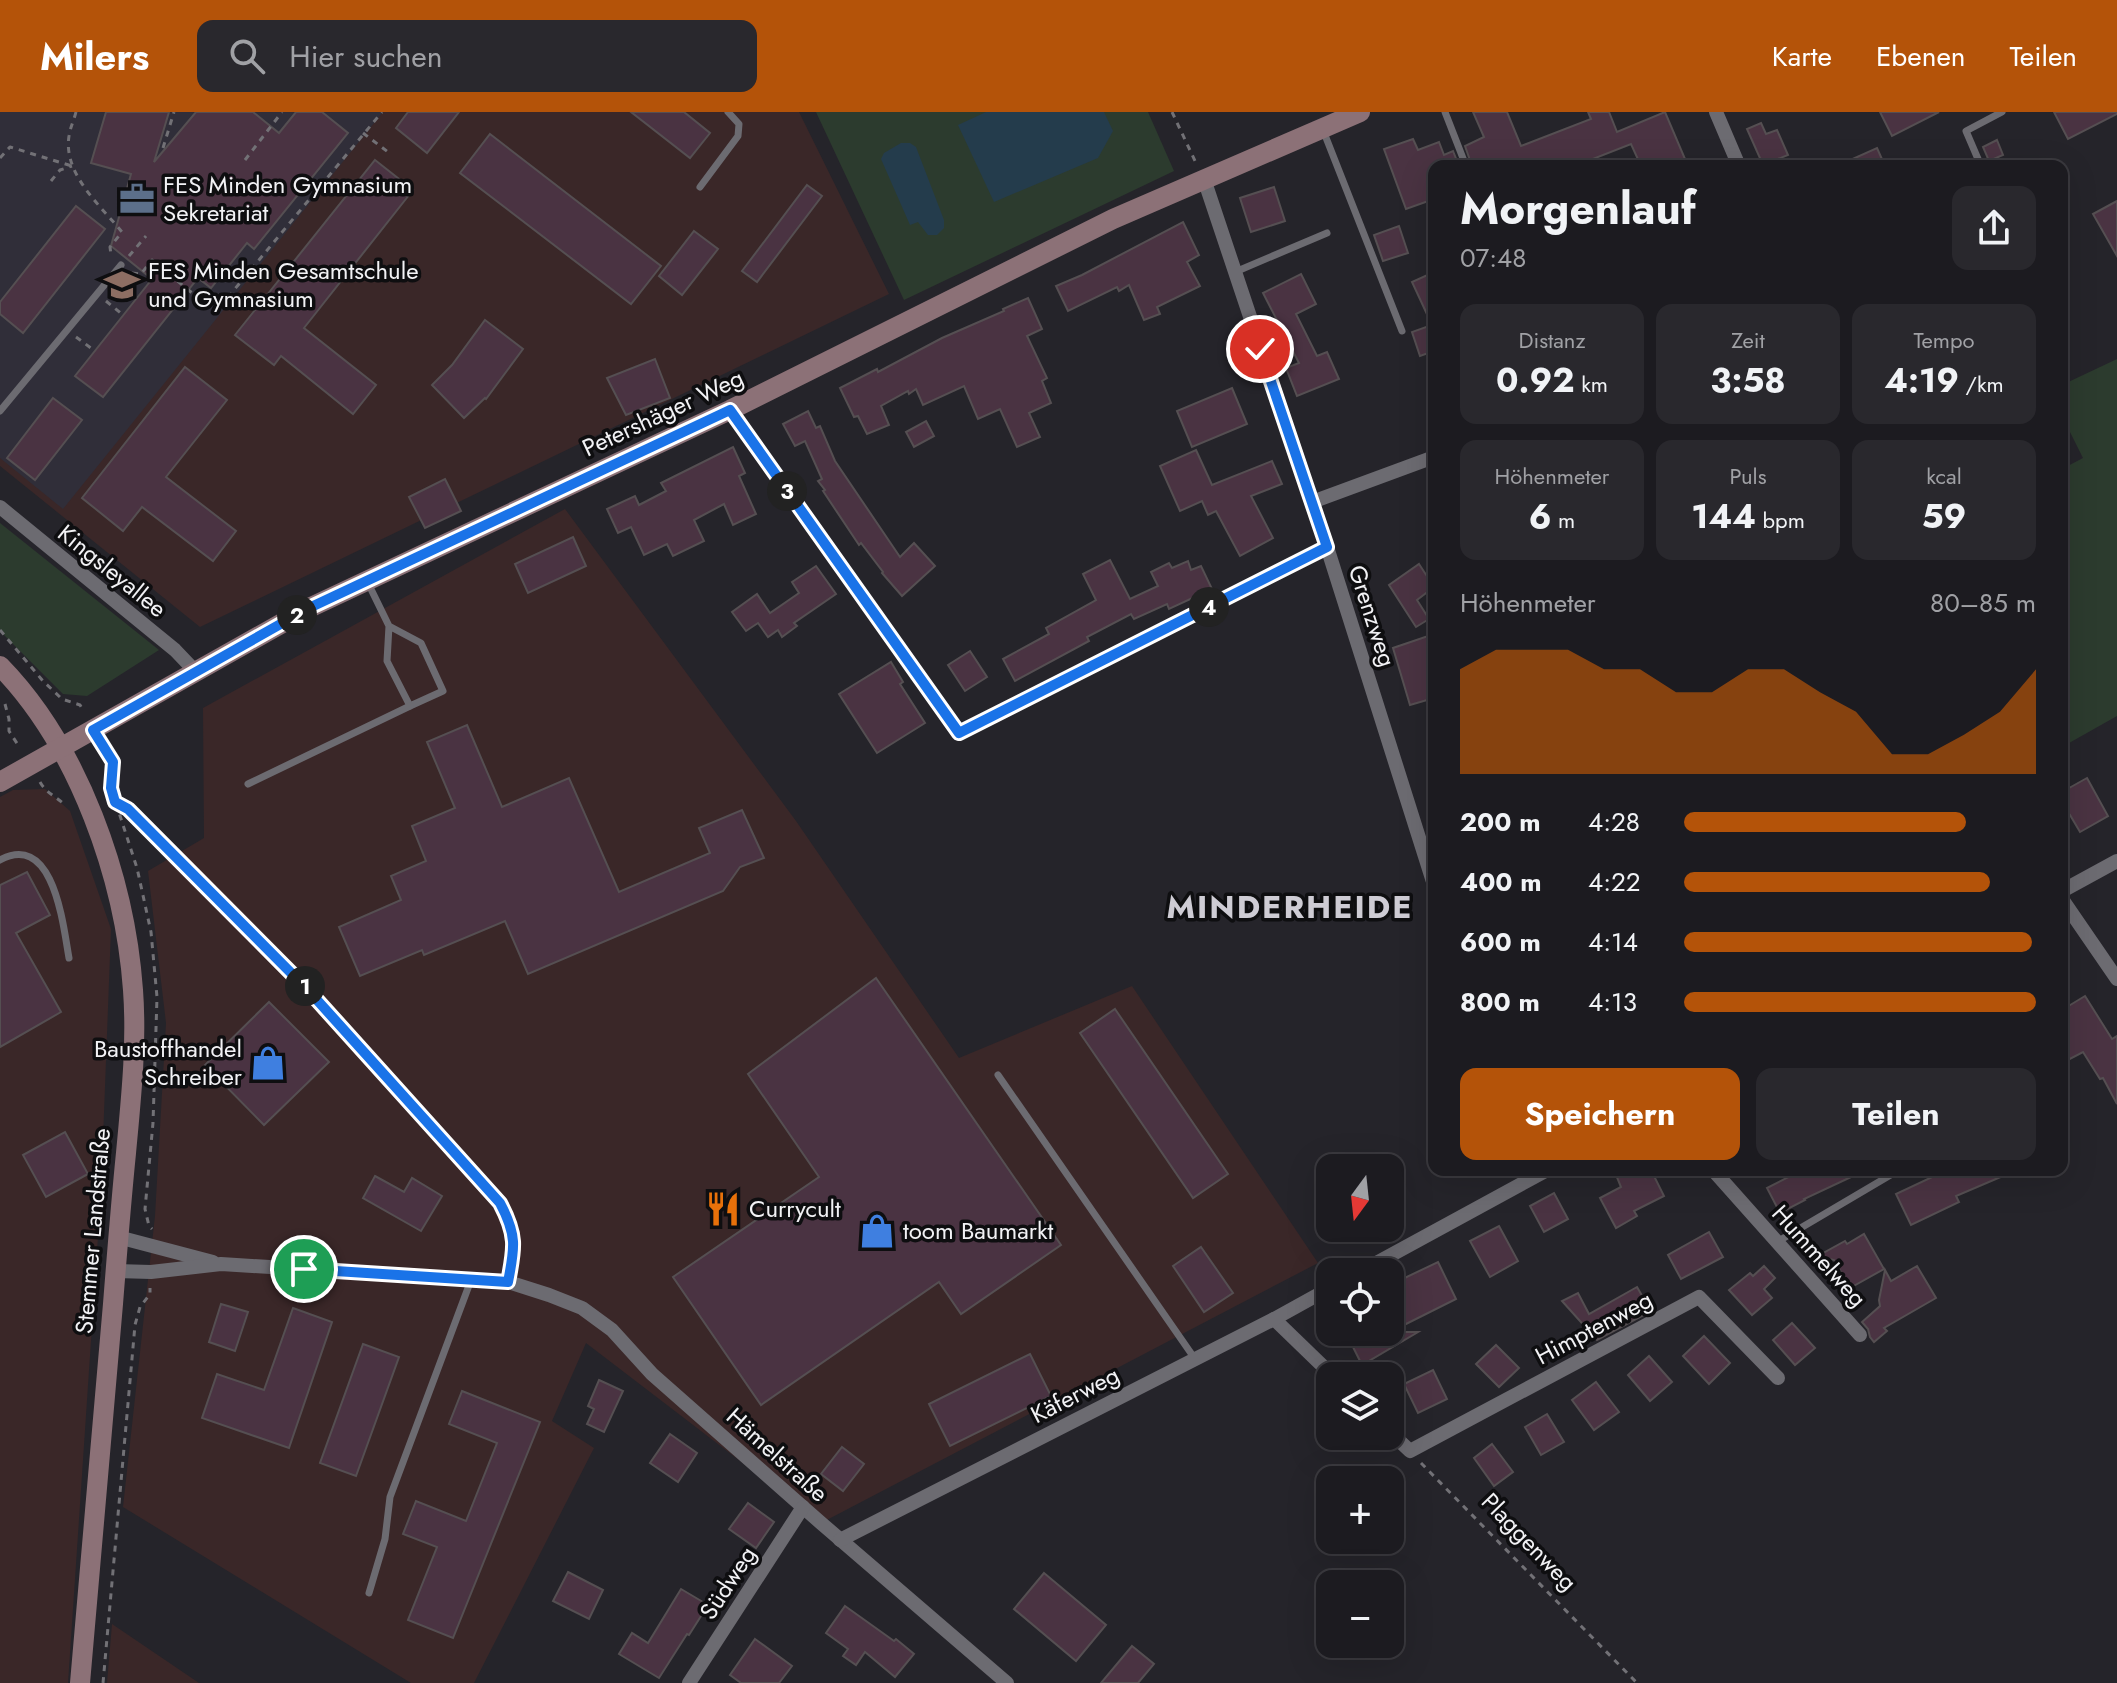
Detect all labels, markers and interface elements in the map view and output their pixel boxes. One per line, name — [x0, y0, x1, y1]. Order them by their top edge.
search box — [197, 20, 757, 92]
text: Milers — [40, 29, 149, 84]
icon: search — [225, 34, 269, 78]
text: Hier suchen — [289, 35, 442, 78]
text: Karte — [1772, 36, 1832, 77]
text: Ebenen — [1876, 36, 1966, 77]
text: Teilen — [2010, 36, 2077, 77]
place label: FES Minden Gymnasium Sekretariat — [163, 167, 412, 230]
text: Morgenlauf — [1460, 177, 1696, 241]
office icon: FES Minden Gymnasium Sekretariat — [118, 180, 156, 218]
button: share — [1952, 186, 2036, 270]
text: 07:48 — [1460, 239, 1526, 277]
place label: FES Minden Gesamtschule und Gymnasium — [148, 253, 419, 316]
school or university icon: FES Minden Gesamtschule und Gymnasium — [103, 266, 141, 304]
pin — [1226, 315, 1294, 383]
text: Distanz — [1518, 324, 1586, 356]
text: Zeit — [1731, 324, 1765, 356]
text: Tempo — [1913, 324, 1975, 356]
icon: check — [1238, 327, 1282, 371]
text: 0.92 — [1496, 356, 1575, 405]
text: 3:58 — [1710, 356, 1786, 405]
text: 4:19 — [1884, 356, 1959, 405]
street label: Petershäger Weg — [576, 360, 749, 465]
text: km — [1575, 368, 1608, 400]
text: /km — [1959, 368, 2004, 400]
text: Höhenmeter — [1495, 460, 1609, 492]
text: Puls — [1729, 460, 1767, 492]
text: kcal — [1926, 460, 1962, 492]
pin: 3 — [767, 471, 807, 511]
text: 3 — [780, 475, 794, 507]
text: 6 — [1529, 492, 1551, 541]
text: 144 — [1691, 492, 1756, 541]
text: 59 — [1922, 492, 1966, 541]
text: m — [1551, 504, 1575, 536]
text: bpm — [1756, 504, 1805, 536]
street label: Kingsleyallee — [50, 516, 174, 625]
street label: Grenzweg — [1340, 561, 1405, 671]
text: Höhenmeter — [1460, 584, 1596, 622]
text: 80–85 m — [1930, 584, 2036, 622]
pin: 4 — [1189, 587, 1229, 627]
text: 4 — [1201, 591, 1217, 623]
pin: 2 — [277, 595, 317, 635]
text: 2 — [290, 599, 304, 631]
text: 200 m — [1460, 803, 1541, 841]
text: 4:28 — [1588, 803, 1640, 841]
text: 400 m — [1460, 863, 1542, 901]
text: 4:22 — [1588, 863, 1641, 901]
district label: MINDERHEIDE — [1166, 884, 1414, 930]
text: 600 m — [1460, 923, 1541, 961]
text: 4:14 — [1588, 923, 1638, 961]
pin: 1 — [285, 966, 325, 1006]
text: 1 — [299, 970, 311, 1002]
text: 800 m — [1460, 983, 1540, 1021]
text: 4:13 — [1588, 983, 1637, 1021]
place label: Baustoffhandel Schreiber — [94, 1031, 243, 1094]
shop icon: Baustoffhandel Schreiber — [249, 1044, 287, 1082]
button: Speichern — [1460, 1068, 1740, 1160]
button: Teilen — [1756, 1068, 2036, 1160]
street label: Stemmer Landstraße — [66, 1127, 119, 1335]
north arrow — [1316, 1154, 1404, 1242]
map controls — [1316, 1154, 1404, 1658]
restaurant icon: Currycult — [704, 1190, 742, 1228]
place label: Currycult — [749, 1191, 841, 1226]
street label: Hummelweg — [1764, 1197, 1875, 1315]
shop icon: toom Baumarkt — [858, 1212, 896, 1250]
place label: toom Baumarkt — [903, 1213, 1053, 1248]
pin — [270, 1235, 338, 1303]
icon: arrive — [282, 1247, 326, 1291]
button: locate — [1316, 1258, 1404, 1346]
street label: Himptenweg — [1529, 1282, 1659, 1373]
street label: Käferweg — [1024, 1357, 1125, 1432]
button: layers — [1316, 1362, 1404, 1450]
street label: Hämelstraße — [719, 1399, 836, 1510]
button: + — [1316, 1466, 1404, 1554]
street label: Plaggenweg — [1474, 1485, 1585, 1599]
street label: Südweg — [691, 1539, 764, 1626]
button: − — [1316, 1570, 1404, 1658]

